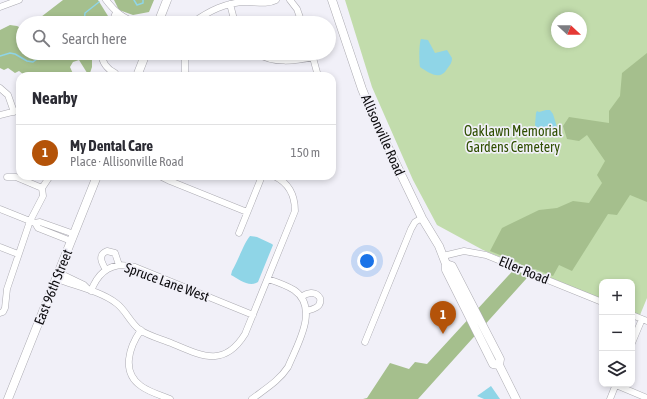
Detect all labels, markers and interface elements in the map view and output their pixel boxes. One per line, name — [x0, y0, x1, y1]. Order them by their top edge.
north arrow — [551, 12, 587, 48]
search box — [16, 16, 336, 60]
icon: search — [30, 27, 52, 49]
text: Search here — [62, 30, 127, 47]
text: Nearby — [32, 88, 78, 108]
street label: Allisonville Road — [358, 92, 408, 178]
park label: Oaklawn Memorial Gardens Cemetery — [464, 123, 562, 155]
text: My Dental Care — [70, 137, 153, 154]
text: 1 — [42, 145, 48, 160]
text: 150 m — [291, 145, 320, 160]
text: Place · Allisonville Road — [70, 154, 184, 169]
street label: East 96th Street — [31, 247, 75, 327]
your location — [357, 251, 377, 271]
street label: Eller Road — [497, 253, 551, 287]
street label: Spruce Lane West — [122, 259, 212, 305]
map controls — [599, 279, 635, 387]
button: + — [599, 279, 635, 315]
pin: 1 — [430, 301, 456, 334]
button: − — [599, 315, 635, 351]
button: layers — [599, 351, 635, 387]

